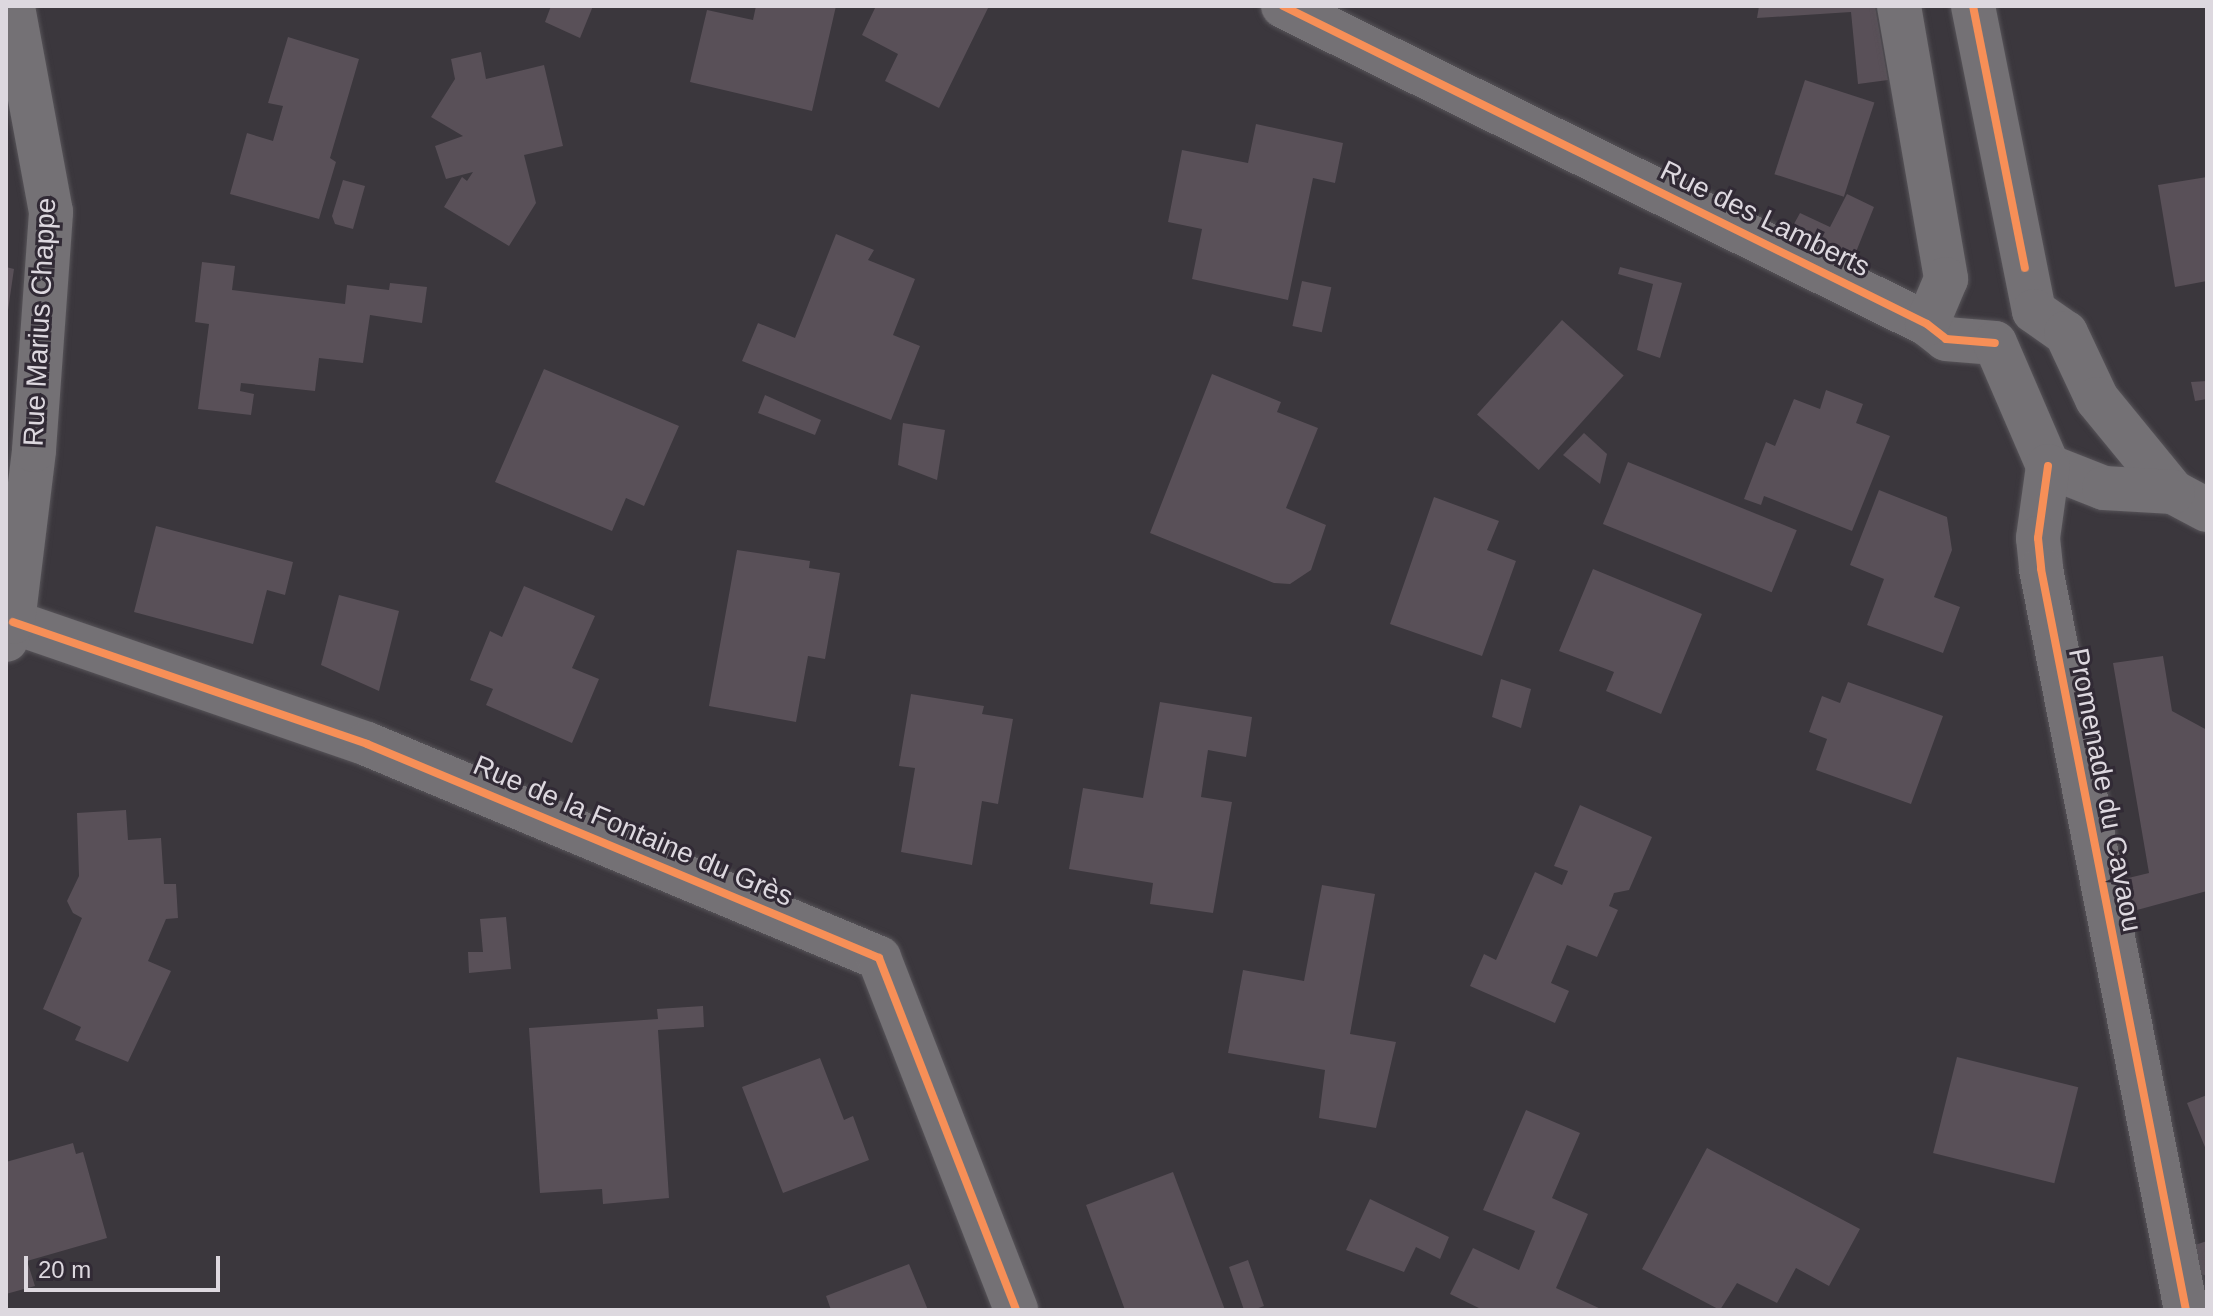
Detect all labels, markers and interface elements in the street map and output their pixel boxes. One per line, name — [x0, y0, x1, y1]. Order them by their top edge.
street label: Rue des Lamberts — [1655, 154, 1875, 284]
street label: Rue Marius Chappe — [17, 197, 63, 447]
street label: Promenade du Cavaou — [2061, 645, 2149, 935]
street label: Rue de la Fontaine du Grès — [468, 748, 798, 914]
scale bar — [28, 1240, 224, 1290]
text: 20 m — [38, 1256, 91, 1283]

